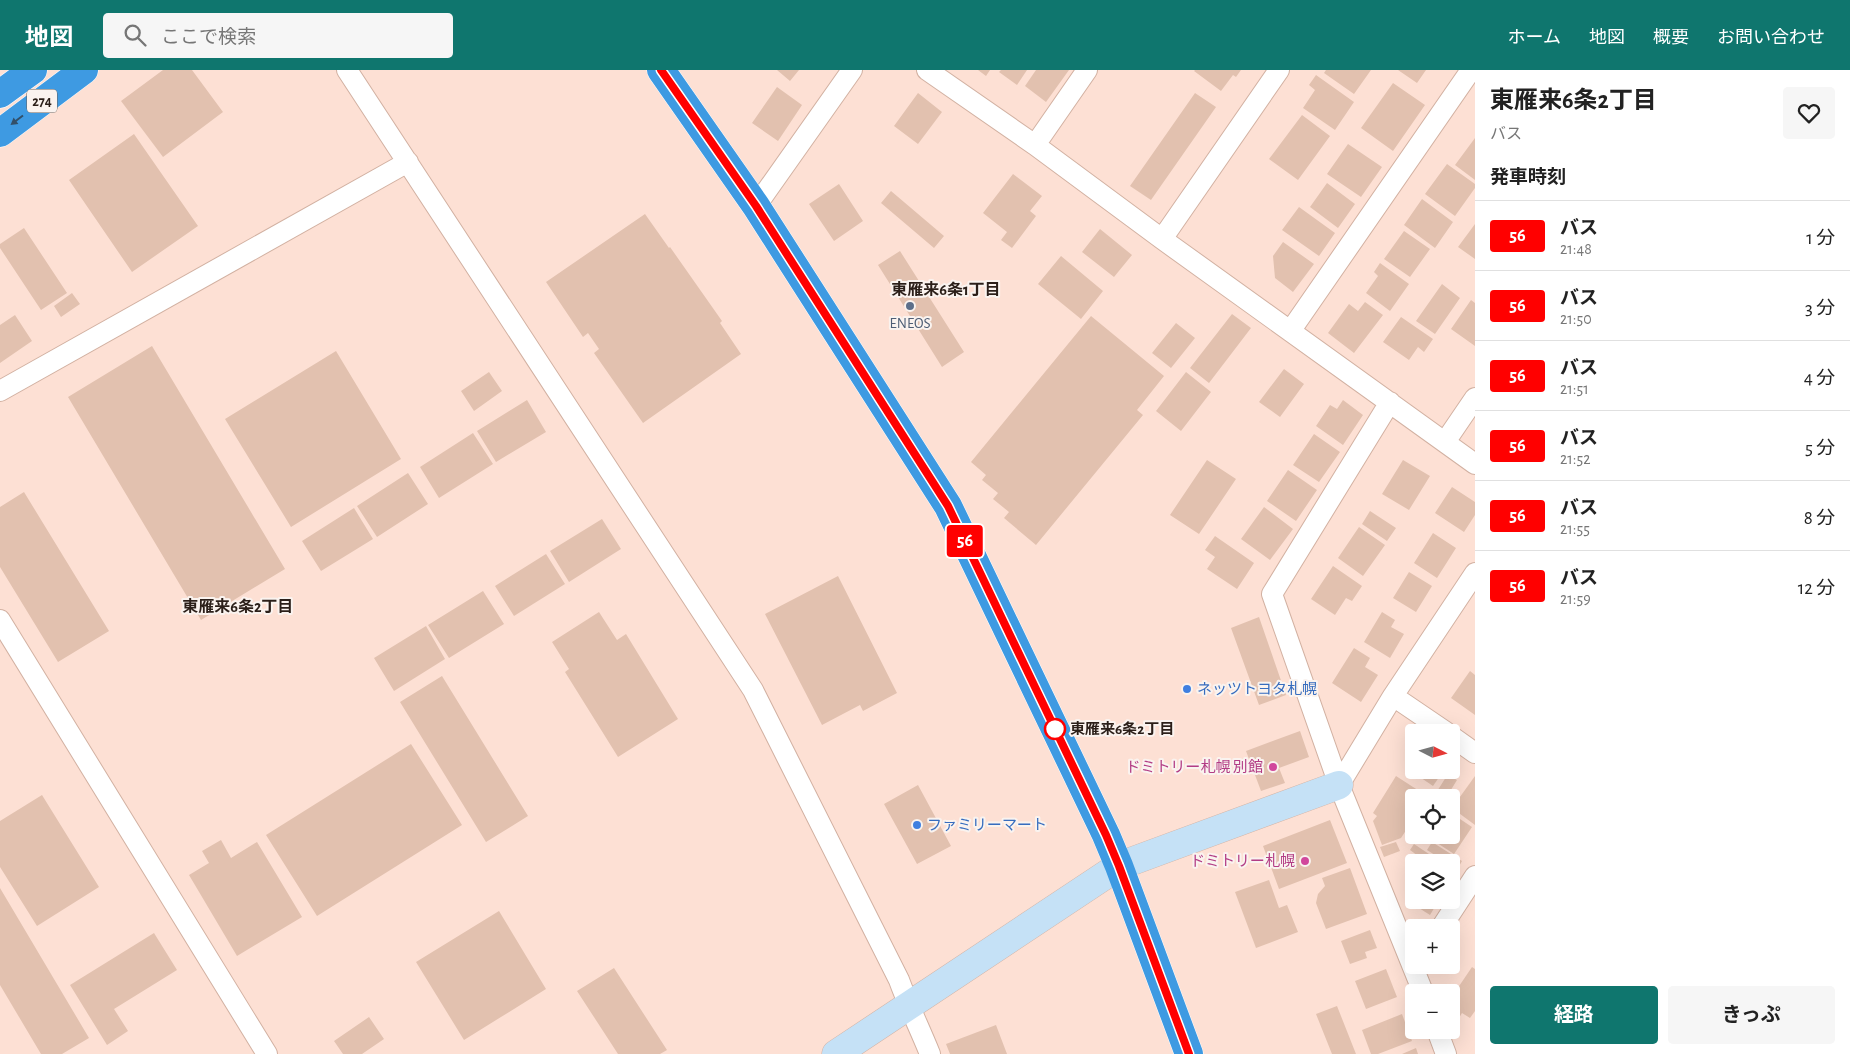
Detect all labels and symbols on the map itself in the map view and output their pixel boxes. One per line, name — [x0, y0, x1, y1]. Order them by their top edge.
road number: 274 — [27, 90, 57, 112]
one-way arrow — [10, 115, 24, 125]
district label: 東雁来6条1丁目 — [891, 281, 1001, 298]
marker: ENEOS — [904, 300, 916, 312]
place label: ENEOS — [889, 316, 931, 331]
line badge: 56 — [942, 525, 988, 557]
district label: 東雁来6条2丁目 — [182, 598, 294, 615]
place label: ネッツトヨタ札幌 — [1197, 681, 1317, 697]
marker: ネッツトヨタ札幌 — [1181, 683, 1193, 695]
marker: 東雁来6条2丁目 — [1044, 718, 1066, 740]
place label: 東雁来6条2丁目 — [1070, 721, 1174, 737]
north arrow — [1405, 724, 1460, 779]
place label: ドミトリー札幌 別館 — [1126, 759, 1263, 775]
marker: ドミトリー札幌 別館 — [1267, 761, 1279, 773]
place label: ファミリーマート — [927, 818, 1047, 833]
marker: ファミリーマート — [911, 819, 923, 831]
place label: ドミトリー札幌 — [1190, 853, 1295, 869]
marker: ドミトリー札幌 — [1299, 855, 1311, 867]

